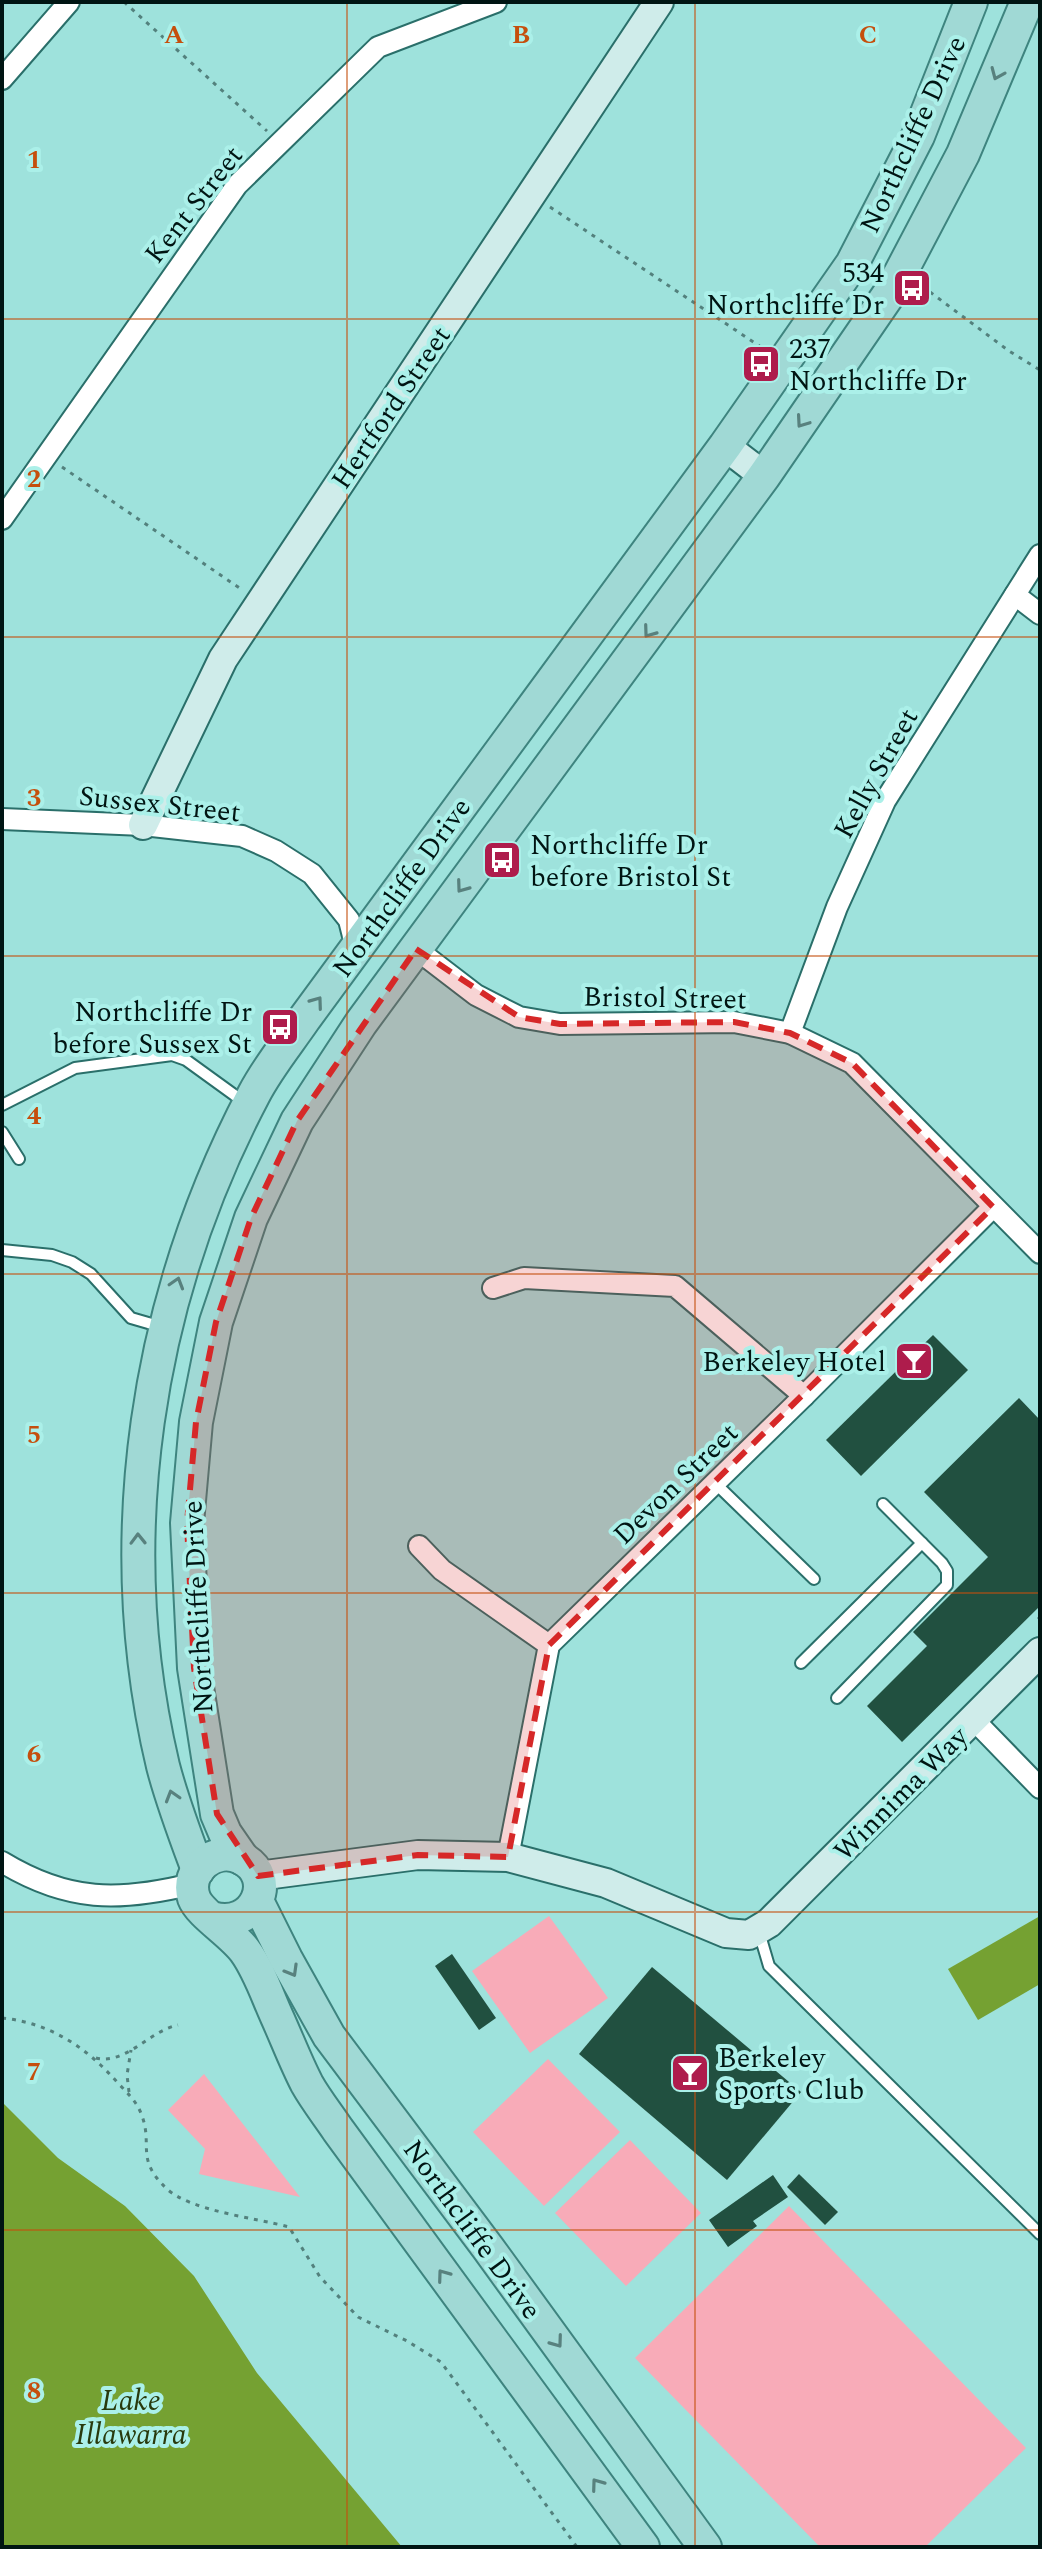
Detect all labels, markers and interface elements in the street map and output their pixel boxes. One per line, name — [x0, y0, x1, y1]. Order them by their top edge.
text: A — [164, 15, 184, 55]
text: B — [512, 15, 530, 55]
text: C — [859, 15, 877, 55]
street label: Northcliffe Drive — [849, 29, 978, 240]
one-way arrow — [990, 66, 1007, 80]
street label: Kent Street — [134, 137, 254, 273]
text: 1 — [27, 140, 41, 180]
place label: 534 Northcliffe Dr — [706, 252, 884, 327]
bus stop icon: 534 Northcliffe Dr — [891, 267, 933, 309]
street label: Hertford Street — [321, 317, 462, 498]
place label: 237 Northcliffe Dr — [789, 328, 967, 403]
bus stop icon: 237 Northcliffe Dr — [740, 343, 782, 385]
one-way arrow — [797, 413, 812, 428]
text: 2 — [27, 459, 41, 499]
one-way arrow — [645, 623, 659, 638]
street label: Kelly Street — [823, 700, 930, 847]
street label: Sussex Street — [77, 775, 243, 834]
text: 3 — [27, 778, 41, 818]
street label: Northcliffe Drive — [322, 789, 482, 987]
place label: Northcliffe Dr before Bristol St — [530, 824, 731, 899]
bus stop icon: Northcliffe Dr before Bristol St — [481, 839, 523, 881]
one-way arrow — [458, 878, 472, 893]
street label: Bristol Street — [583, 976, 747, 1021]
place label: Northcliffe Dr before Sussex St — [53, 991, 252, 1066]
one-way arrow — [307, 996, 322, 1011]
bus stop icon: Northcliffe Dr before Sussex St — [259, 1006, 301, 1048]
text: 4 — [27, 1096, 42, 1136]
one-way arrow — [168, 1277, 184, 1291]
bar icon: Berkeley Hotel — [893, 1340, 935, 1382]
place label: Berkeley Hotel — [702, 1341, 886, 1384]
street label: Devon Street — [603, 1413, 749, 1555]
text: 5 — [27, 1415, 41, 1455]
street label: Northcliffe Drive — [171, 1499, 226, 1715]
one-way arrow — [129, 1532, 147, 1545]
street label: Winnima Way — [824, 1716, 979, 1871]
text: 6 — [27, 1734, 41, 1774]
one-way arrow — [165, 1790, 181, 1803]
one-way arrow — [283, 1963, 298, 1977]
place label: Berkeley Sports Club — [718, 2037, 864, 2112]
text: 7 — [27, 2052, 41, 2092]
bar icon: Berkeley Sports Club — [669, 2052, 711, 2094]
street label: Northcliffe Drive — [392, 2131, 552, 2329]
one-way arrow — [438, 2269, 453, 2283]
one-way arrow — [547, 2333, 561, 2348]
text: 8 — [27, 2371, 41, 2411]
water label: Lake Illawarra — [75, 2378, 187, 2458]
one-way arrow — [592, 2478, 607, 2493]

